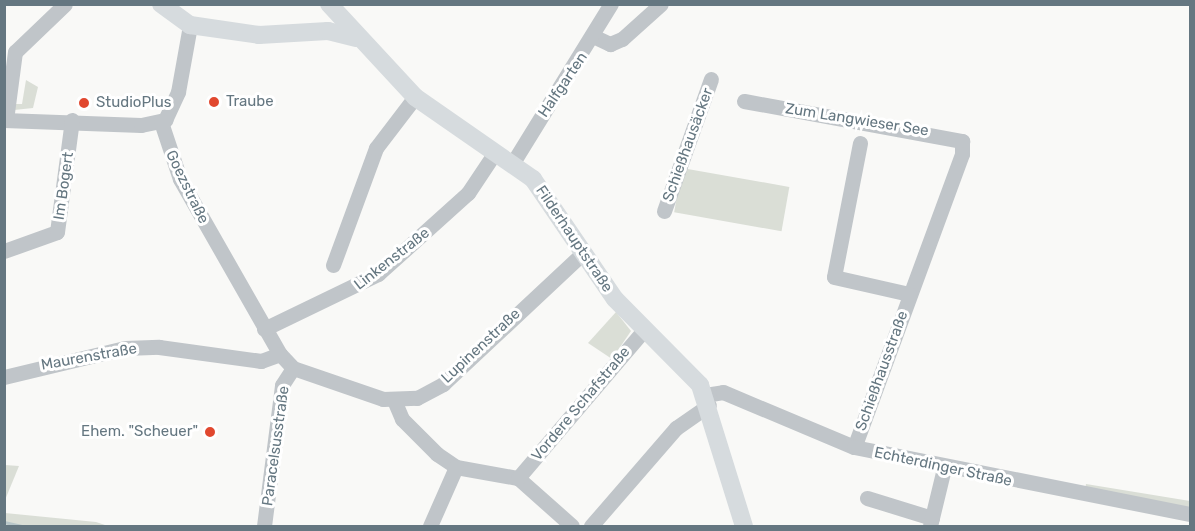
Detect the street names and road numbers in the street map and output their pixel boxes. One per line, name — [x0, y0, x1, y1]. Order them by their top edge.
street label: Halfgarten — [535, 49, 591, 121]
street label: Schießhausäcker — [659, 86, 717, 204]
street label: Zum Langwieser See — [784, 100, 930, 140]
street label: Goezstraße — [161, 147, 213, 227]
street label: Im Bogert — [50, 151, 78, 221]
street label: Filderhauptstraße — [532, 182, 616, 296]
street label: Linkenstraße — [351, 224, 433, 294]
street label: Lupinenstraße — [438, 305, 524, 387]
street label: Schießhausstraße — [852, 309, 912, 433]
street label: Maurenstraße — [40, 340, 138, 374]
street label: Vordere Schafstraße — [528, 343, 634, 465]
street label: Paracelsusstraße — [259, 385, 293, 507]
street label: Echterdinger Straße — [872, 444, 1014, 490]

